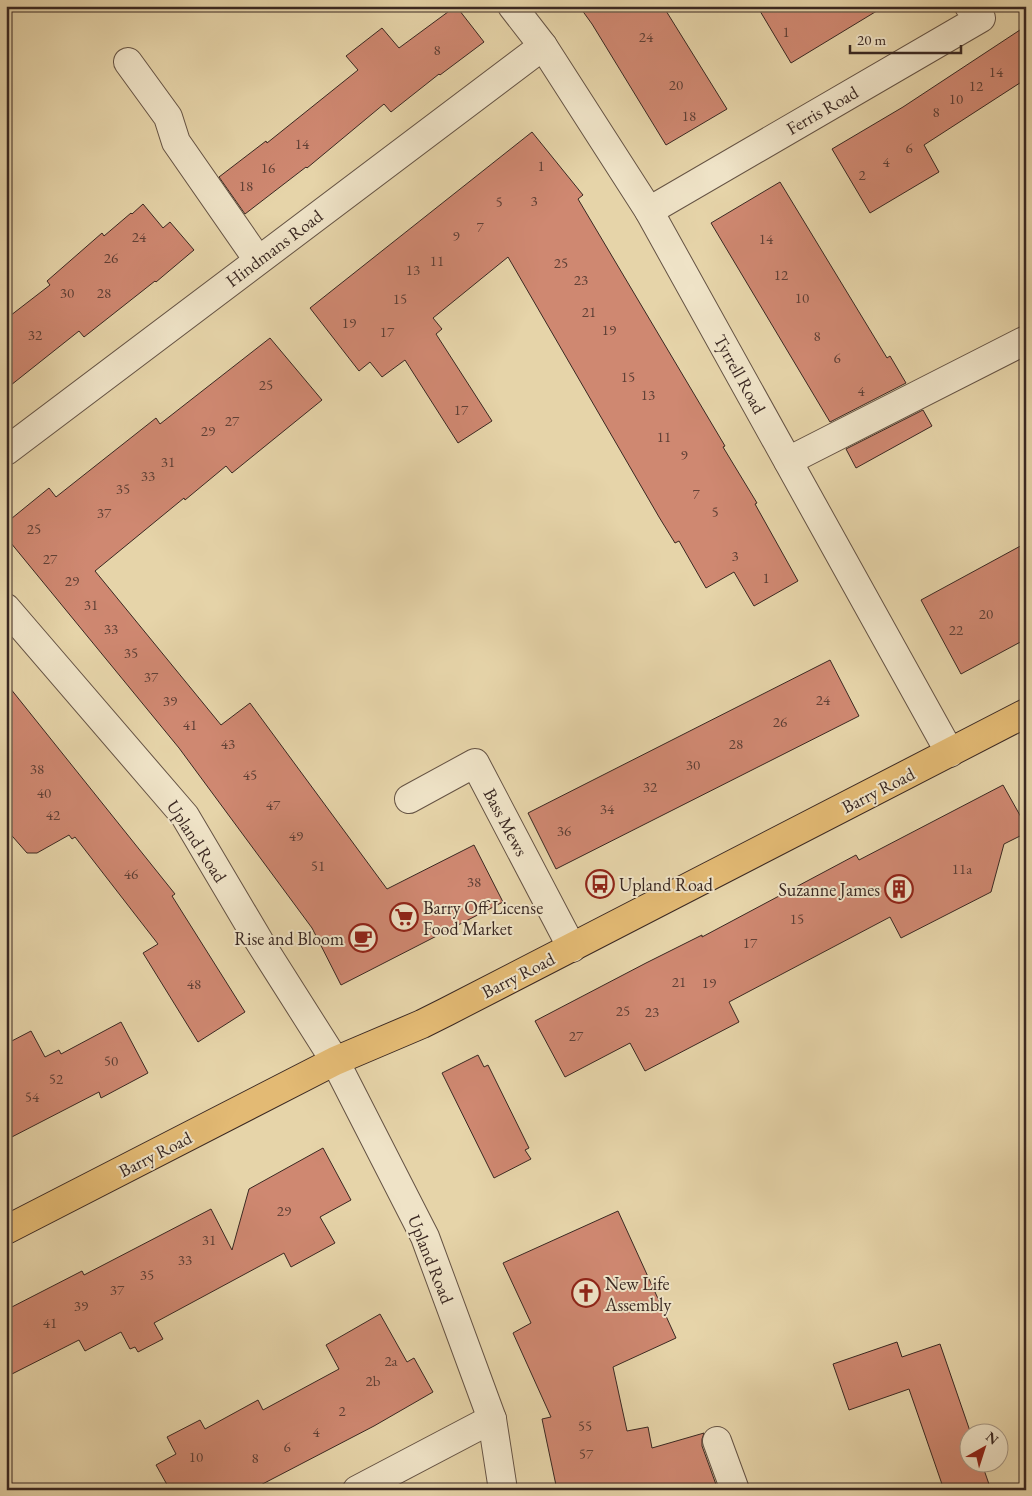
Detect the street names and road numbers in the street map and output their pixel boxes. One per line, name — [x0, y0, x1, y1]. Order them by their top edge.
street label: Ferris Road — [782, 80, 863, 140]
street label: Hindmans Road — [221, 204, 328, 292]
street label: Tyrrell Road — [709, 330, 772, 418]
street label: Barry Road — [838, 761, 919, 818]
street label: Bass Mews — [478, 784, 534, 860]
street label: Upland Road — [162, 795, 233, 887]
street label: Barry Road — [478, 946, 559, 1003]
street label: Barry Road — [115, 1125, 196, 1182]
street label: Upland Road — [403, 1211, 460, 1308]

